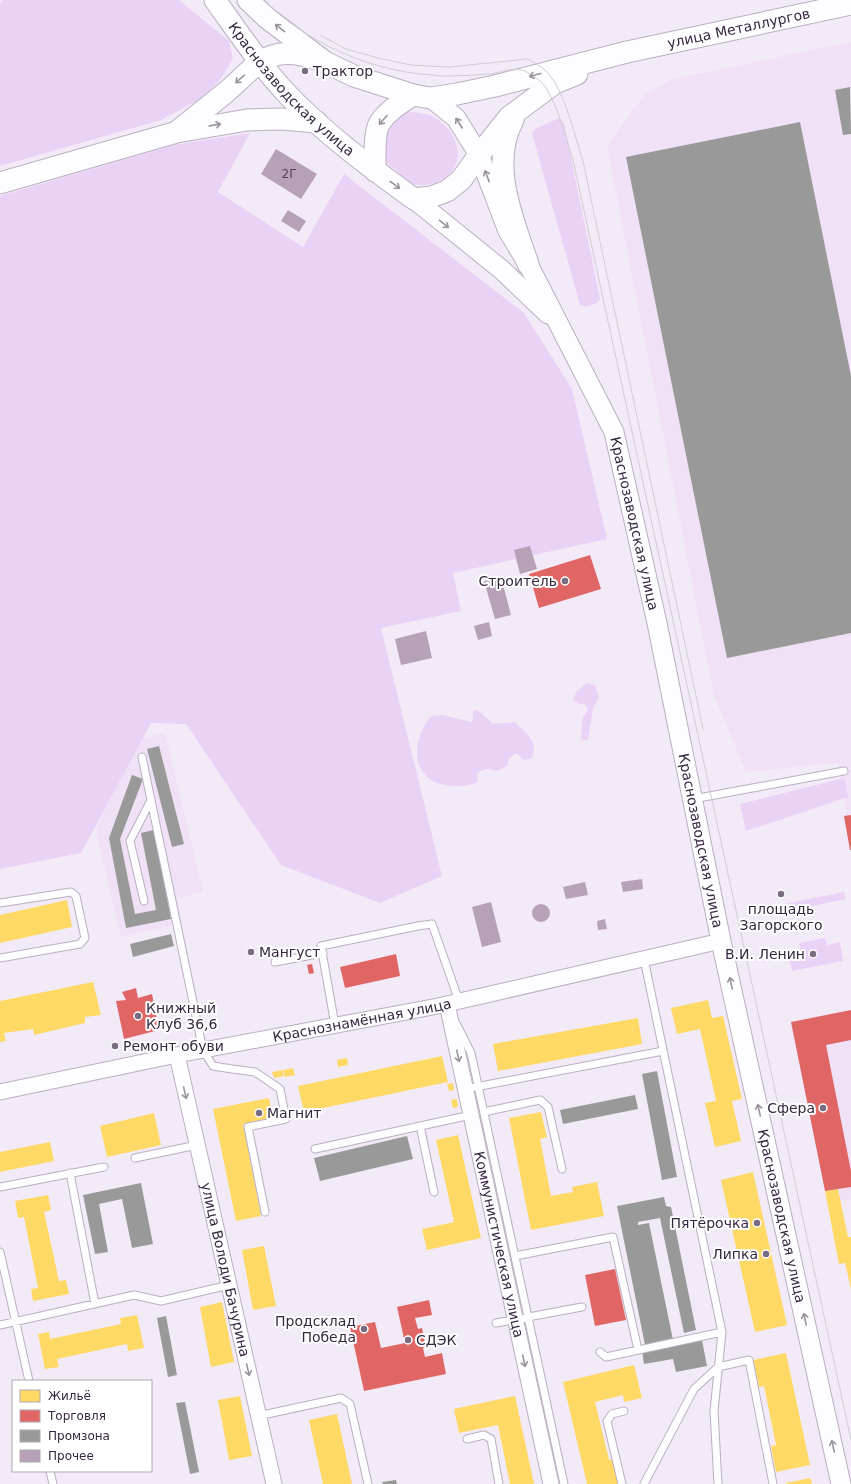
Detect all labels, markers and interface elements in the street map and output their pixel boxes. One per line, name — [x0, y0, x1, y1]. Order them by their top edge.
street label: улица Металлургов — [666, 5, 812, 51]
street label: Краснозаводская улица — [225, 19, 358, 159]
one-way arrow — [275, 24, 286, 32]
place label: Трактор — [312, 63, 373, 79]
marker: Трактор — [300, 66, 310, 76]
one-way arrow — [528, 72, 541, 79]
one-way arrow — [235, 75, 245, 84]
one-way arrow — [379, 114, 388, 125]
one-way arrow — [454, 117, 462, 129]
one-way arrow — [208, 121, 221, 129]
house number: 2Г — [282, 167, 296, 181]
one-way arrow — [483, 171, 490, 183]
one-way arrow — [389, 181, 400, 189]
one-way arrow — [439, 219, 450, 228]
street label: Краснозаводская улица — [607, 435, 662, 612]
place label: Строитель — [479, 573, 557, 589]
marker: Строитель — [560, 576, 570, 586]
street label: Краснозаводская улица — [675, 752, 726, 929]
marker: площадь Загорского — [776, 889, 786, 899]
place label: площадь Загорского — [739, 901, 823, 933]
place label: Мангуст — [259, 944, 320, 960]
place label: В.И. Ленин — [725, 946, 805, 962]
marker: Мангуст — [246, 947, 256, 957]
marker: В.И. Ленин — [808, 949, 818, 959]
one-way arrow — [727, 977, 735, 990]
street label: Краснознамённая улица — [271, 995, 453, 1045]
place label: Книжный Клуб 36,6 — [146, 1000, 218, 1032]
marker: Книжный Клуб 36,6 — [133, 1011, 143, 1021]
place label: Ремонт обуви — [123, 1038, 224, 1054]
marker: Ремонт обуви — [110, 1041, 120, 1051]
one-way arrow — [455, 1049, 463, 1062]
one-way arrow — [182, 1086, 190, 1099]
place label: Сфера — [767, 1100, 815, 1116]
marker: Сфера — [818, 1103, 828, 1113]
one-way arrow — [755, 1104, 763, 1117]
place label: Магнит — [267, 1105, 321, 1121]
marker: Магнит — [254, 1108, 264, 1118]
street label: Краснозаводская улица — [755, 1128, 809, 1304]
street label: Коммунистическая улица — [471, 1150, 527, 1339]
street label: улица Володи Бачурина — [198, 1181, 253, 1358]
place label: Пятёрочка — [671, 1215, 749, 1231]
marker: Пятёрочка — [752, 1218, 762, 1228]
place label: Липка — [712, 1246, 758, 1262]
marker: Липка — [761, 1249, 771, 1259]
place label: Продсклад Победа — [275, 1313, 356, 1345]
one-way arrow — [800, 1313, 808, 1326]
marker: Продсклад Победа — [359, 1324, 369, 1334]
place label: СДЭК — [416, 1332, 456, 1348]
marker: СДЭК — [403, 1335, 413, 1345]
one-way arrow — [521, 1354, 529, 1367]
one-way arrow — [244, 1364, 252, 1377]
legend — [12, 1380, 152, 1472]
text: Жильё — [48, 1389, 91, 1403]
text: Торговля — [47, 1409, 106, 1423]
text: Промзона — [48, 1429, 110, 1443]
one-way arrow — [828, 1440, 836, 1453]
text: Прочее — [48, 1449, 94, 1463]

